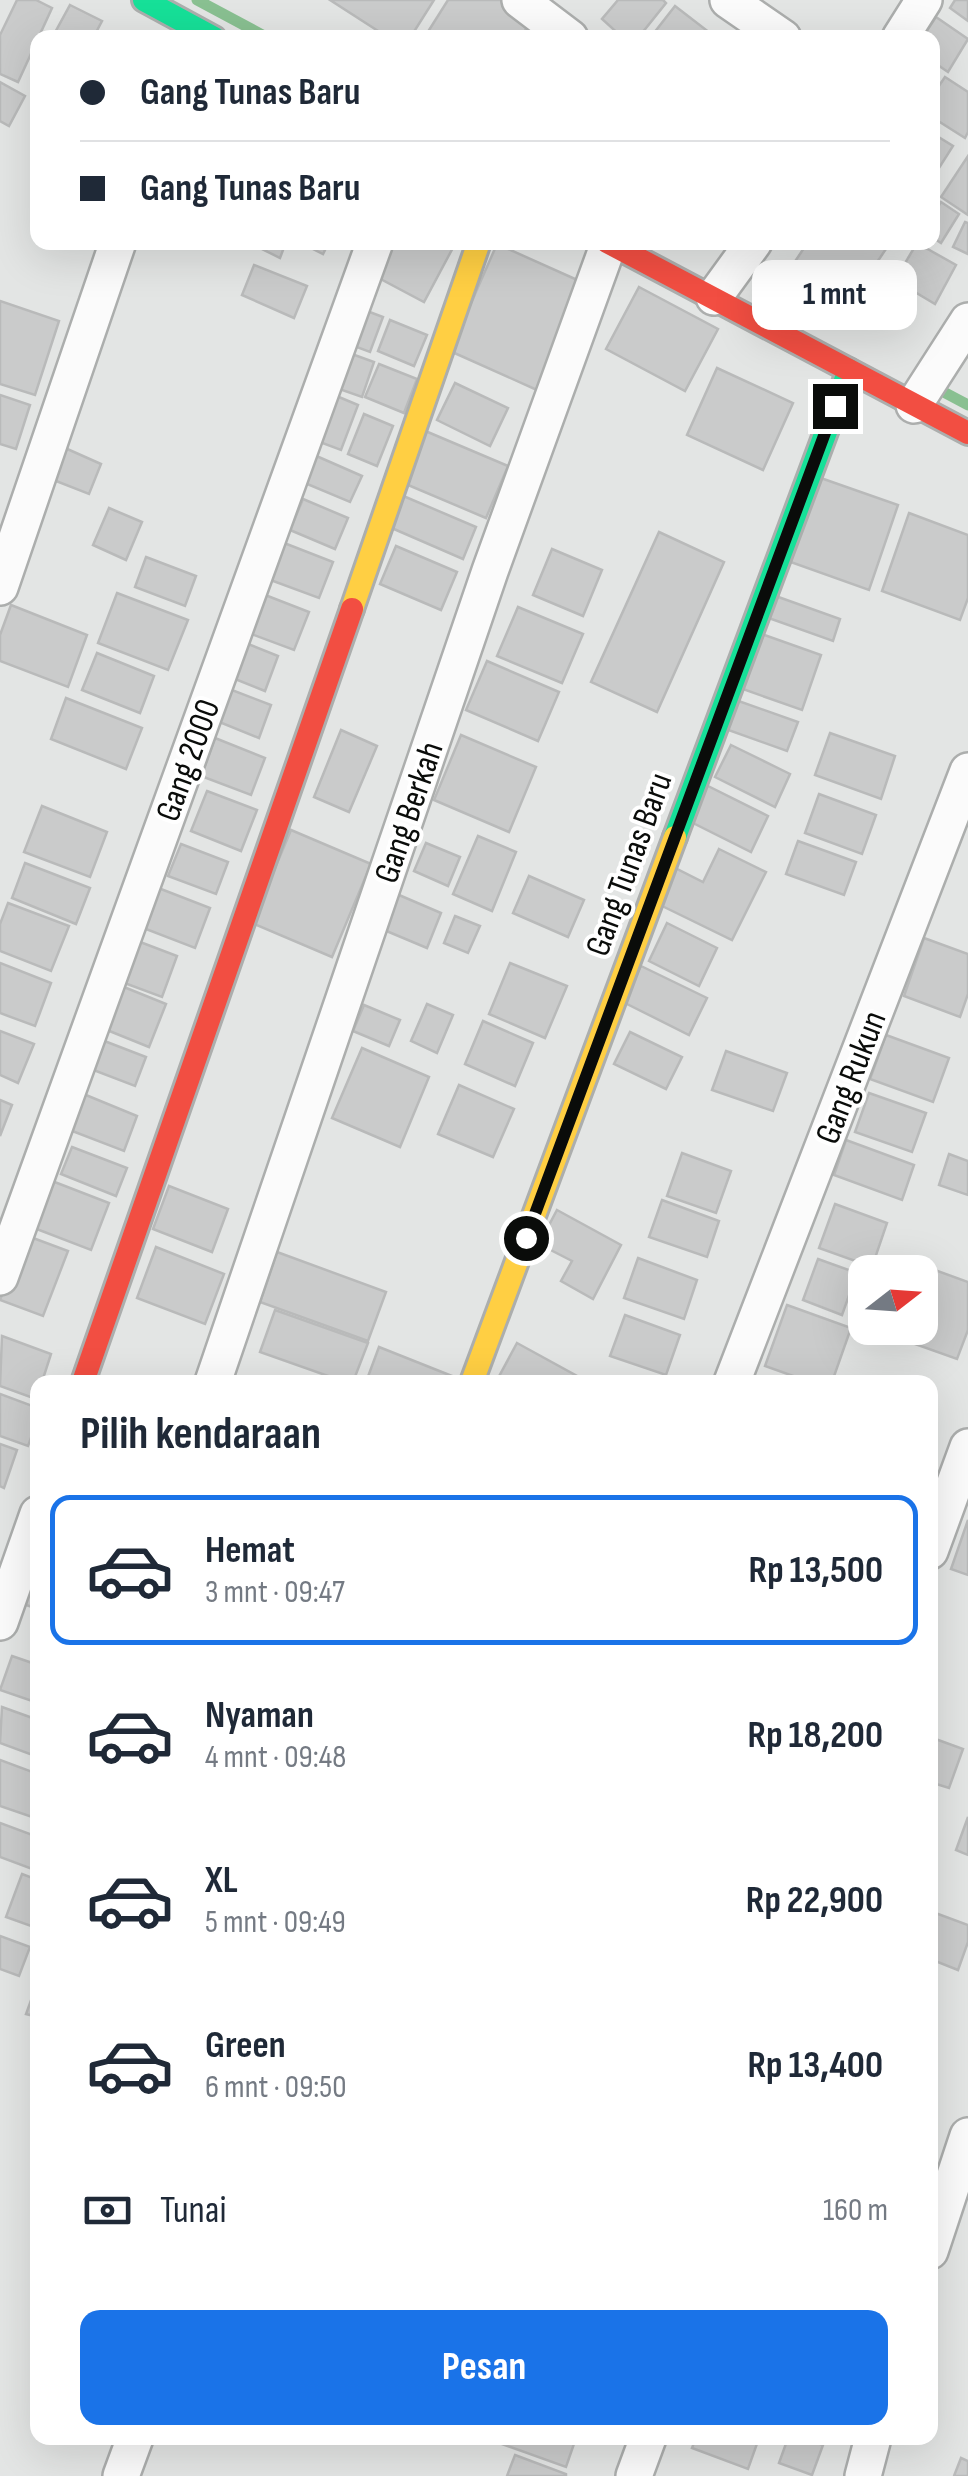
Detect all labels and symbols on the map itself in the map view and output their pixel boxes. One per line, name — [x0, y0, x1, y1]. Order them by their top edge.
callout: 1 mnt — [752, 261, 918, 331]
route end — [813, 384, 858, 429]
street label: Gang 2000 — [147, 694, 230, 827]
street label: Gang Berkah — [365, 736, 454, 889]
street label: Gang Tunas Baru — [576, 767, 682, 962]
street label: Gang Rukun — [806, 1005, 896, 1150]
route start — [504, 1216, 549, 1261]
north arrow — [848, 1255, 938, 1345]

